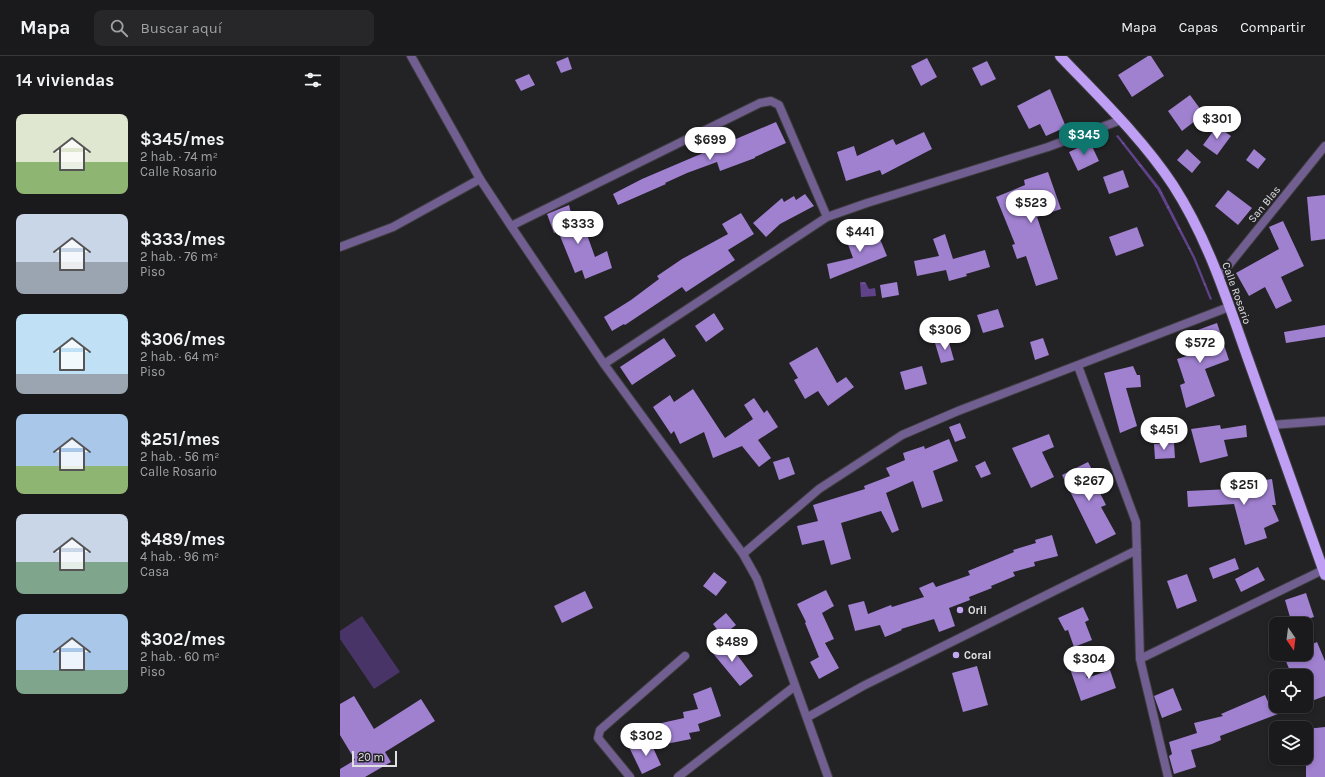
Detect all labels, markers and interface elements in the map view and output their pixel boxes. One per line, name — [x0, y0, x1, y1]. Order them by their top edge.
search box — [94, 10, 374, 46]
text: Mapa — [20, 17, 70, 39]
icon: search — [108, 17, 130, 39]
text: Buscar aquí — [140, 19, 222, 37]
text: Mapa — [1121, 19, 1157, 36]
text: Capas — [1179, 19, 1218, 36]
text: Compartir — [1240, 19, 1305, 36]
icon: filters — [302, 69, 324, 91]
text: 14 viviendas — [16, 70, 114, 90]
pin: $301 — [1193, 106, 1241, 140]
text: $301 — [1202, 111, 1232, 126]
pin: $345 — [1060, 122, 1108, 156]
pin: $699 — [686, 127, 734, 161]
text: $345 — [1068, 127, 1100, 142]
text: $345/mes — [140, 129, 224, 149]
icon: home — [48, 130, 96, 178]
text: $699 — [694, 132, 726, 147]
text: 2 hab. · 74 m² — [140, 149, 218, 164]
text: Calle Rosario — [140, 164, 217, 179]
street label: San Blas — [1246, 183, 1283, 225]
pin: $523 — [1007, 190, 1055, 224]
text: $523 — [1015, 195, 1047, 210]
pin: $333 — [554, 211, 602, 245]
text: $333 — [561, 216, 595, 231]
pin: $441 — [836, 219, 884, 253]
text: $441 — [845, 224, 875, 239]
text: $333/mes — [140, 229, 226, 249]
icon: home — [48, 230, 96, 278]
text: 2 hab. · 76 m² — [140, 249, 218, 264]
street label: Calle Rosario — [1219, 260, 1254, 326]
text: Piso — [140, 264, 165, 279]
pin: $306 — [921, 317, 969, 351]
text: $306 — [928, 322, 962, 337]
text: $306/mes — [140, 329, 226, 349]
icon: home — [48, 330, 96, 378]
pin: $572 — [1176, 330, 1224, 364]
text: $572 — [1185, 335, 1215, 350]
text: 2 hab. · 64 m² — [140, 349, 219, 364]
text: Piso — [140, 364, 165, 379]
pin: $451 — [1140, 417, 1188, 451]
text: $451 — [1150, 422, 1178, 437]
text: $251/mes — [140, 429, 220, 449]
icon: home — [48, 430, 96, 478]
text: 2 hab. · 56 m² — [140, 449, 219, 464]
text: Calle Rosario — [140, 464, 217, 479]
pin: $267 — [1065, 468, 1113, 502]
pin: $251 — [1220, 472, 1268, 506]
text: $267 — [1073, 473, 1105, 488]
text: $251 — [1229, 477, 1259, 492]
text: $489/mes — [140, 529, 225, 549]
icon: home — [48, 530, 96, 578]
text: 4 hab. · 96 m² — [140, 549, 219, 564]
text: Casa — [140, 564, 169, 579]
place label: Orli — [968, 604, 987, 617]
marker: Orli — [955, 605, 965, 615]
north arrow — [1269, 617, 1313, 661]
map controls — [1269, 617, 1313, 765]
text: $302/mes — [140, 629, 225, 649]
pin: $489 — [708, 629, 756, 663]
icon: home — [48, 630, 96, 678]
text: $489 — [715, 634, 749, 649]
pin: $304 — [1065, 646, 1113, 680]
text: 2 hab. · 60 m² — [140, 649, 220, 664]
place label: Coral — [964, 649, 991, 662]
marker: Coral — [951, 650, 961, 660]
text: $304 — [1072, 651, 1106, 666]
text: Piso — [140, 664, 165, 679]
button: locate — [1269, 669, 1313, 713]
button: layers — [1269, 721, 1313, 765]
pin: $302 — [622, 723, 670, 757]
text: $302 — [629, 728, 663, 743]
scale bar — [352, 749, 397, 768]
text: 20 m — [358, 751, 384, 764]

